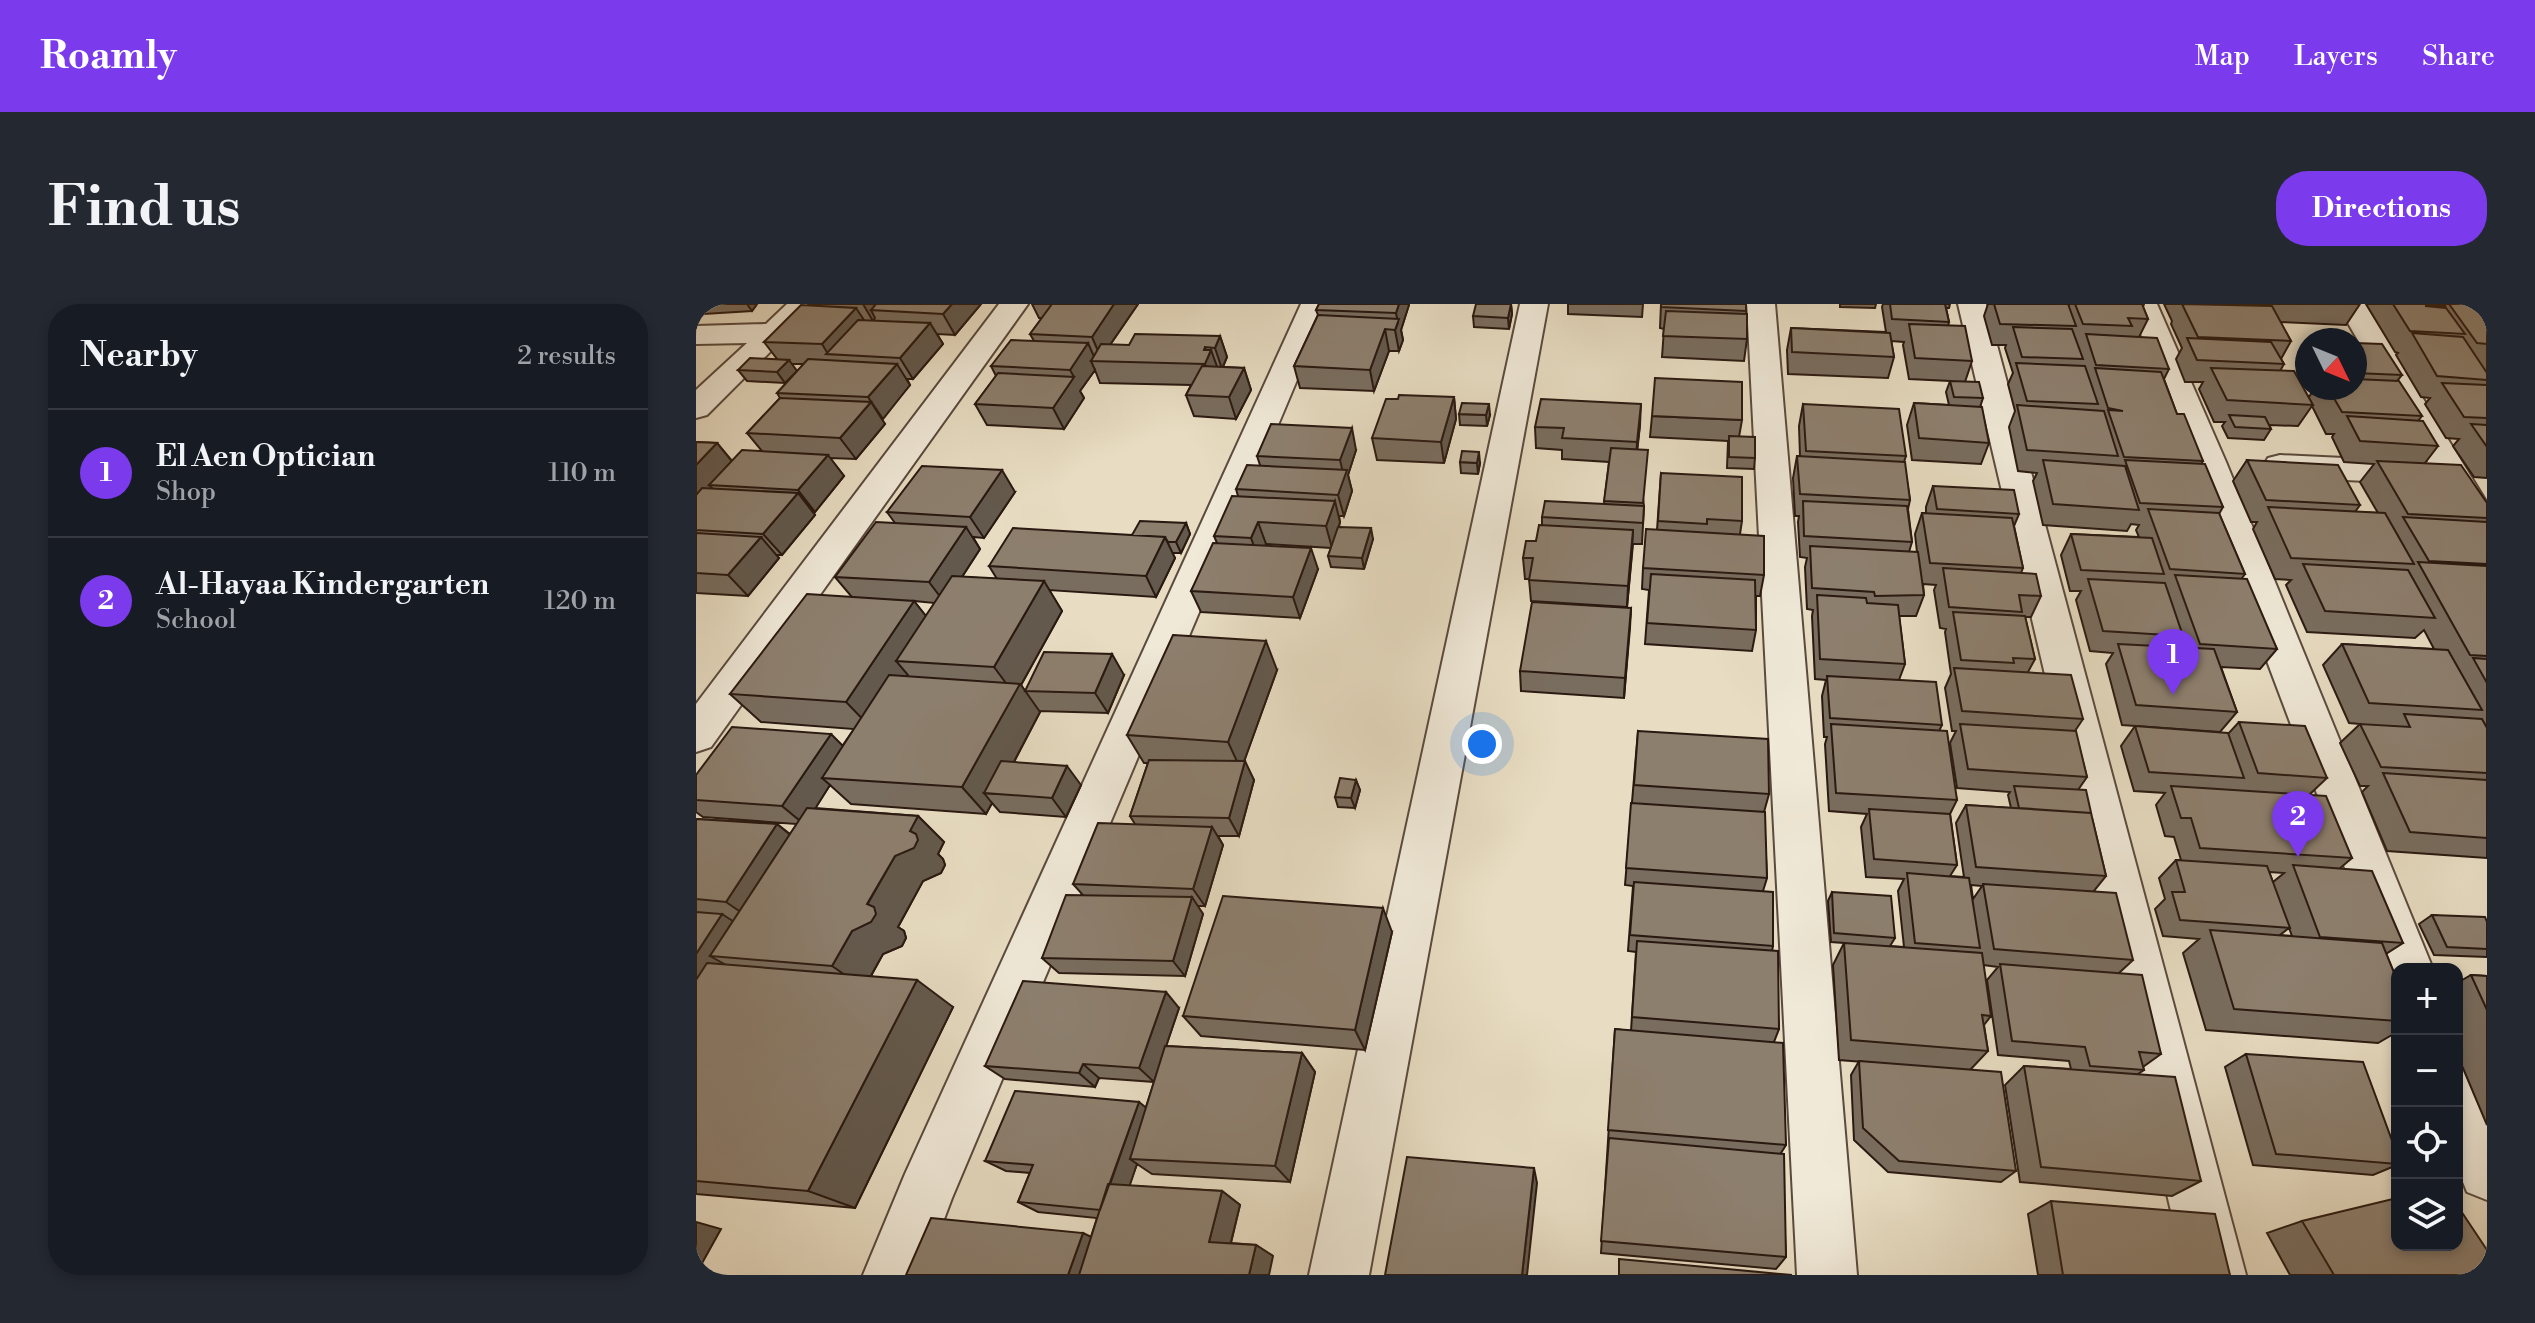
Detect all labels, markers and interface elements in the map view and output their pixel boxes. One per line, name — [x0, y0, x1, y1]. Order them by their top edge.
text: Roamly — [40, 33, 177, 80]
text: Map — [2195, 39, 2250, 74]
text: Layers — [2294, 39, 2378, 74]
text: Share — [2422, 39, 2495, 74]
button: Directions — [2276, 171, 2487, 246]
text: Find us — [48, 173, 241, 243]
north arrow — [2295, 328, 2367, 400]
text: Nearby — [80, 335, 198, 377]
text: 2 results — [517, 340, 616, 372]
text: El Aen Optician — [156, 438, 375, 476]
text: 1 — [100, 457, 112, 489]
text: 110 m — [548, 457, 616, 489]
text: Shop — [156, 476, 216, 508]
text: Al-Hayaa Kindergarten — [156, 566, 489, 604]
text: 2 — [98, 585, 114, 617]
text: 120 m — [544, 585, 616, 617]
text: School — [156, 604, 236, 636]
pin: 1 — [2147, 629, 2199, 695]
your location — [1462, 724, 1502, 764]
pin: 2 — [2272, 791, 2324, 857]
map controls — [2391, 963, 2463, 1251]
button: + — [2391, 963, 2463, 1035]
button: − — [2391, 1035, 2463, 1107]
button: locate — [2391, 1107, 2463, 1179]
button: layers — [2391, 1179, 2463, 1251]

